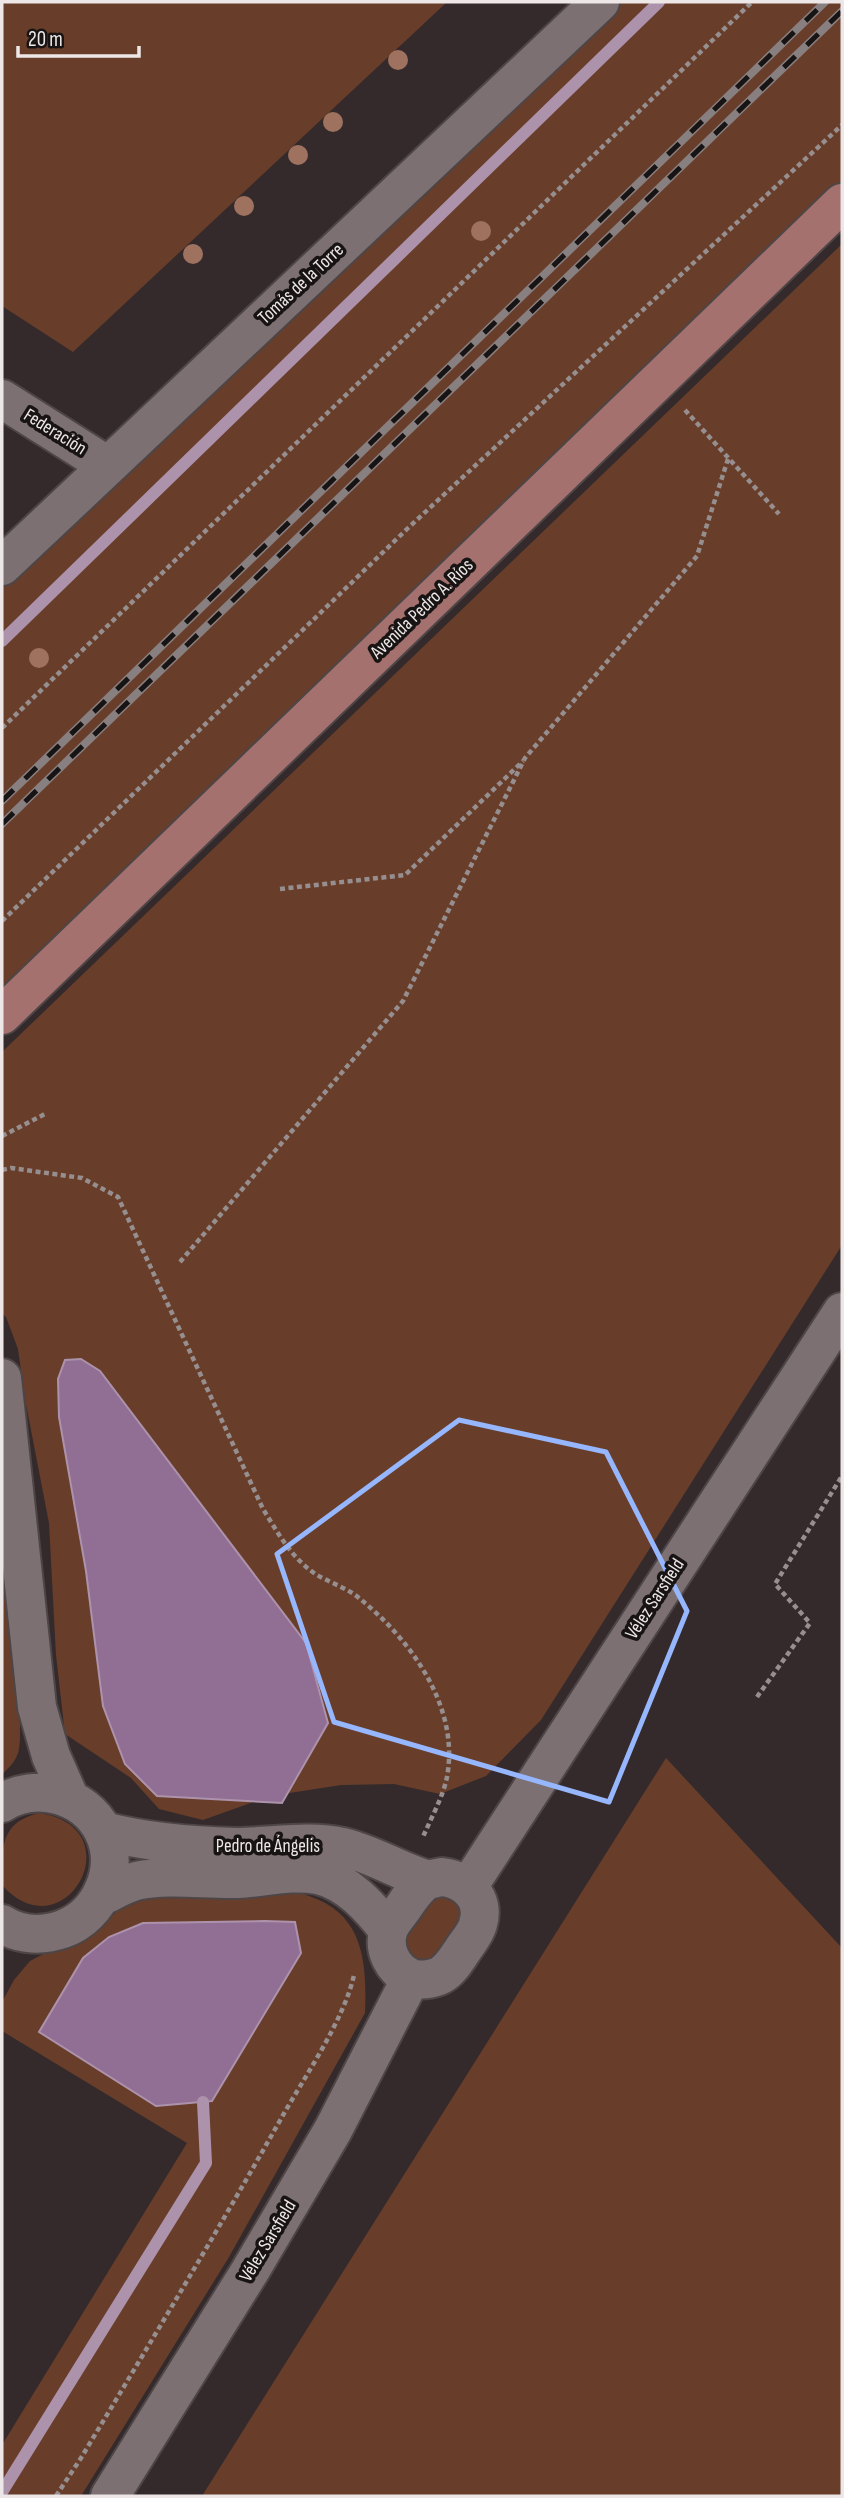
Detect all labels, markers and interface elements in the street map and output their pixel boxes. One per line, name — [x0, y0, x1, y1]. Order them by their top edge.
scale bar — [18, 14, 138, 58]
text: 20 m — [28, 27, 63, 52]
street label: Tomás de la Torre — [253, 239, 349, 329]
street label: Federación — [19, 404, 91, 460]
street label: Avenida Pedro A. Ríos — [365, 554, 478, 665]
street label: Vélez Sarsfield — [620, 1554, 690, 1644]
street label: Pedro de Ángelis — [216, 1835, 320, 1858]
street label: Vélez Sarsfield — [235, 2196, 301, 2286]

